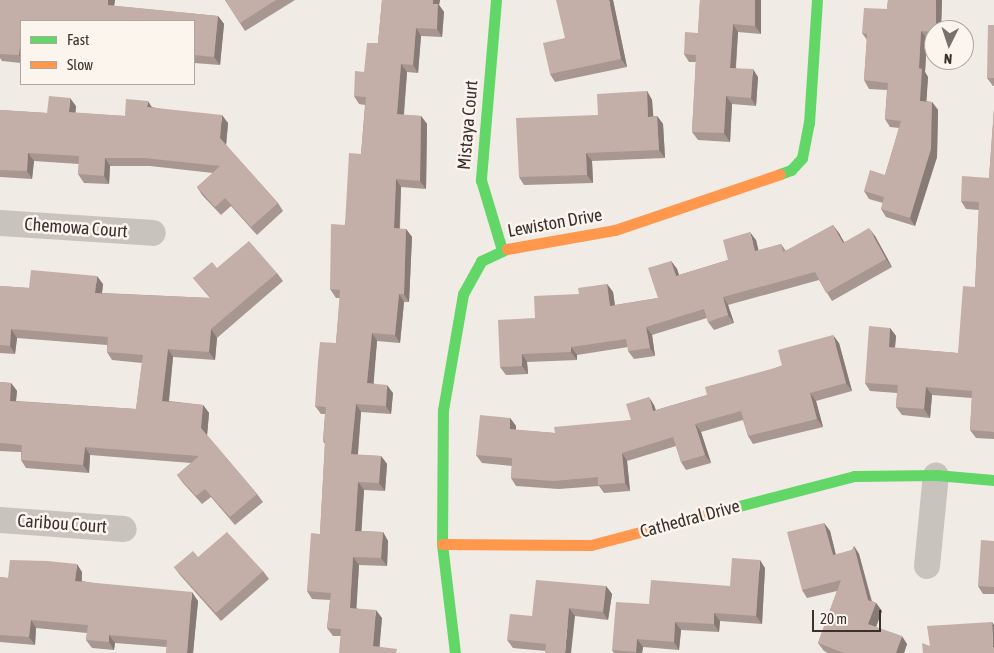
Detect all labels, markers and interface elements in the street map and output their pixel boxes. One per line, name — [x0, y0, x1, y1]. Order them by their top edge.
legend — [20, 20, 195, 85]
north arrow — [924, 20, 974, 70]
text: Fast — [67, 31, 89, 48]
text: N — [943, 51, 953, 67]
text: Slow — [67, 56, 93, 73]
street label: Mistaya Court — [453, 79, 483, 171]
street label: Lewiston Drive — [506, 204, 604, 242]
street label: Chemowa Court — [24, 214, 128, 242]
street label: Cathedral Drive — [638, 495, 742, 543]
street label: Caribou Court — [17, 510, 107, 538]
scale bar — [814, 600, 883, 632]
text: 20 m — [820, 610, 847, 627]

